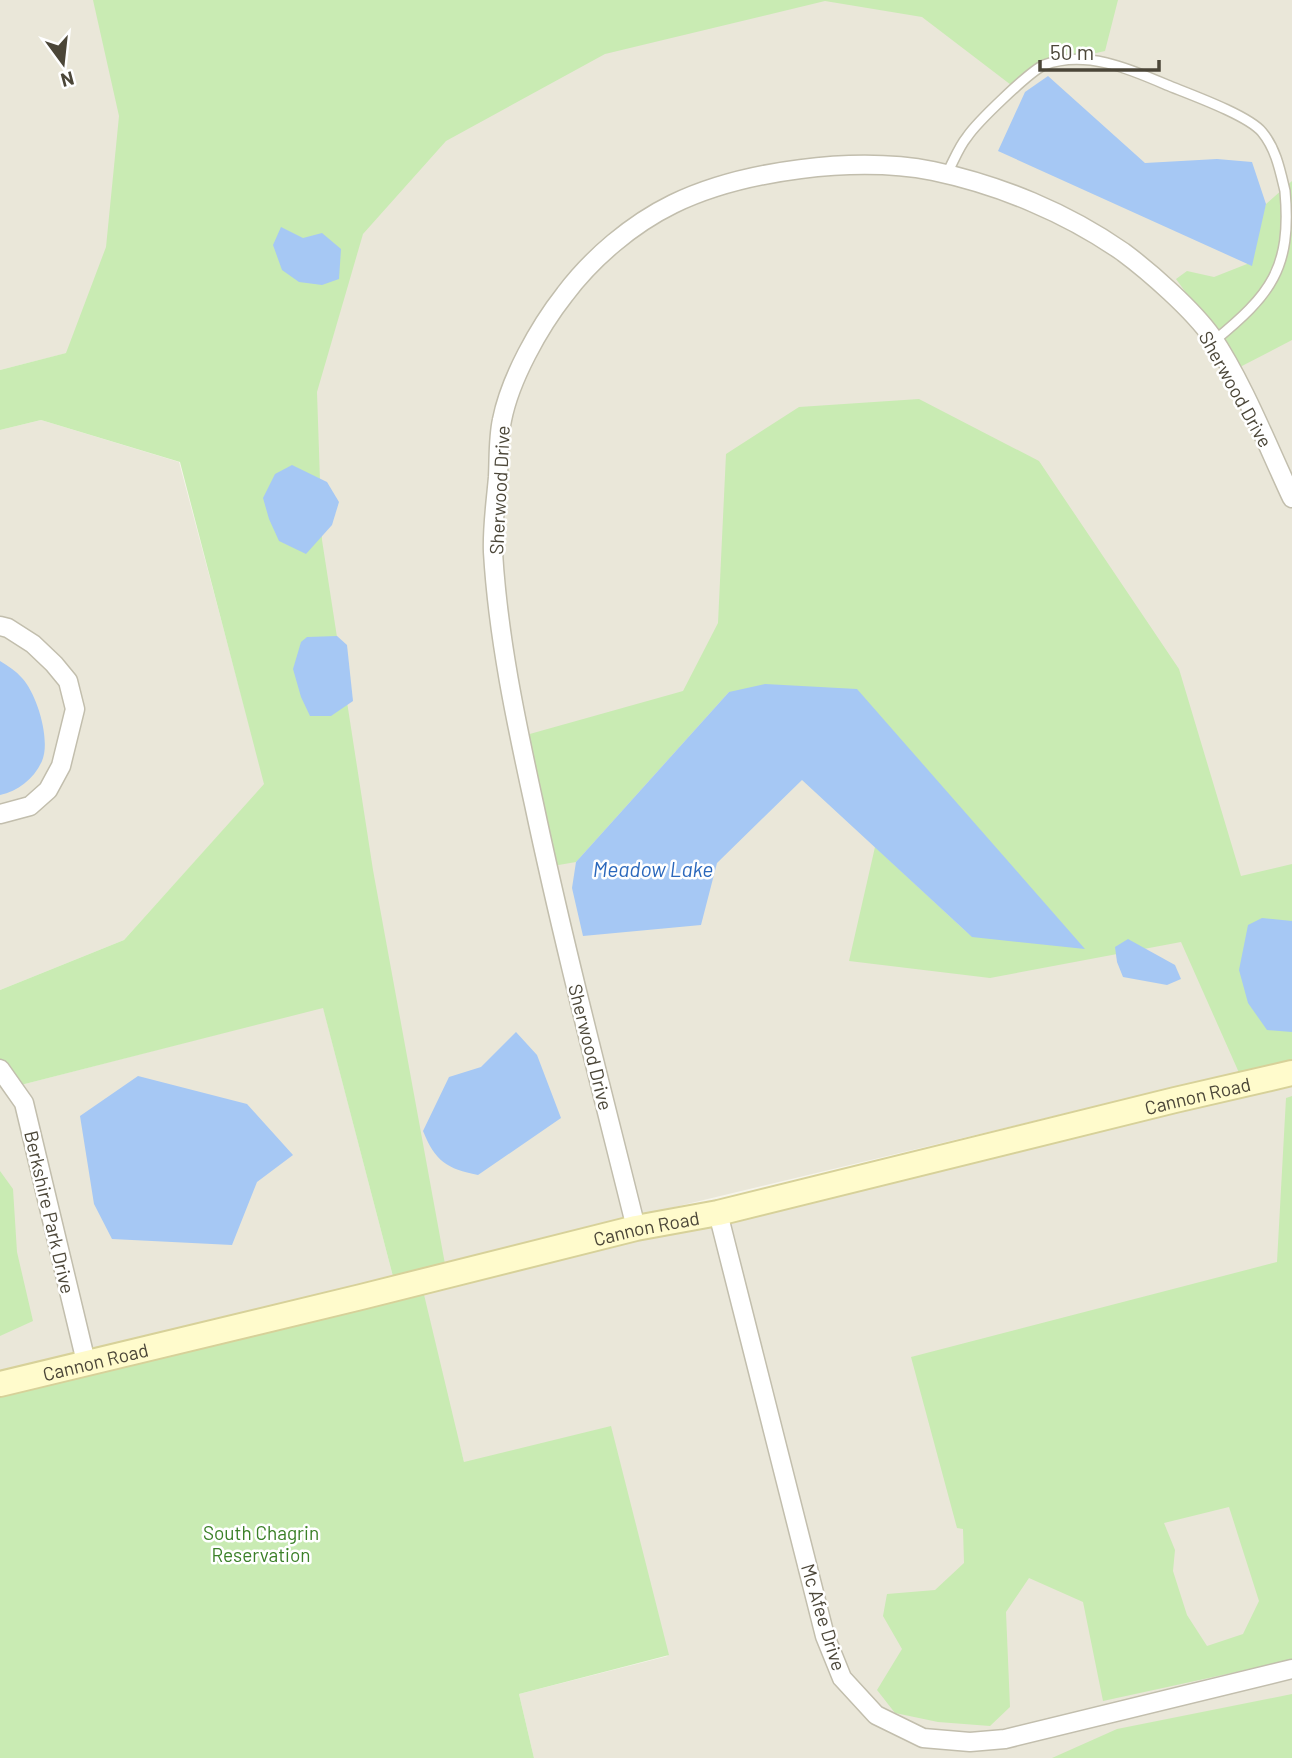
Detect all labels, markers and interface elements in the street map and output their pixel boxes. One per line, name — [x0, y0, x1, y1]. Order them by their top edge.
north arrow — [28, 28, 98, 98]
scale bar — [1040, 28, 1159, 72]
text: 50 m — [1050, 39, 1094, 64]
text: N — [58, 67, 77, 93]
street label: Sherwood Drive — [1195, 327, 1277, 451]
street label: Sherwood Drive — [484, 425, 514, 555]
water label: Meadow Lake — [593, 856, 713, 881]
street label: Sherwood Drive — [564, 981, 618, 1113]
street label: Cannon Road — [1142, 1071, 1253, 1119]
street label: Berkshire Park Drive — [20, 1128, 80, 1296]
street label: Cannon Road — [591, 1205, 701, 1250]
street label: Cannon Road — [40, 1337, 150, 1385]
park label: South Chagrin Reservation — [203, 1521, 319, 1566]
street label: Mc Afee Drive — [797, 1561, 851, 1673]

